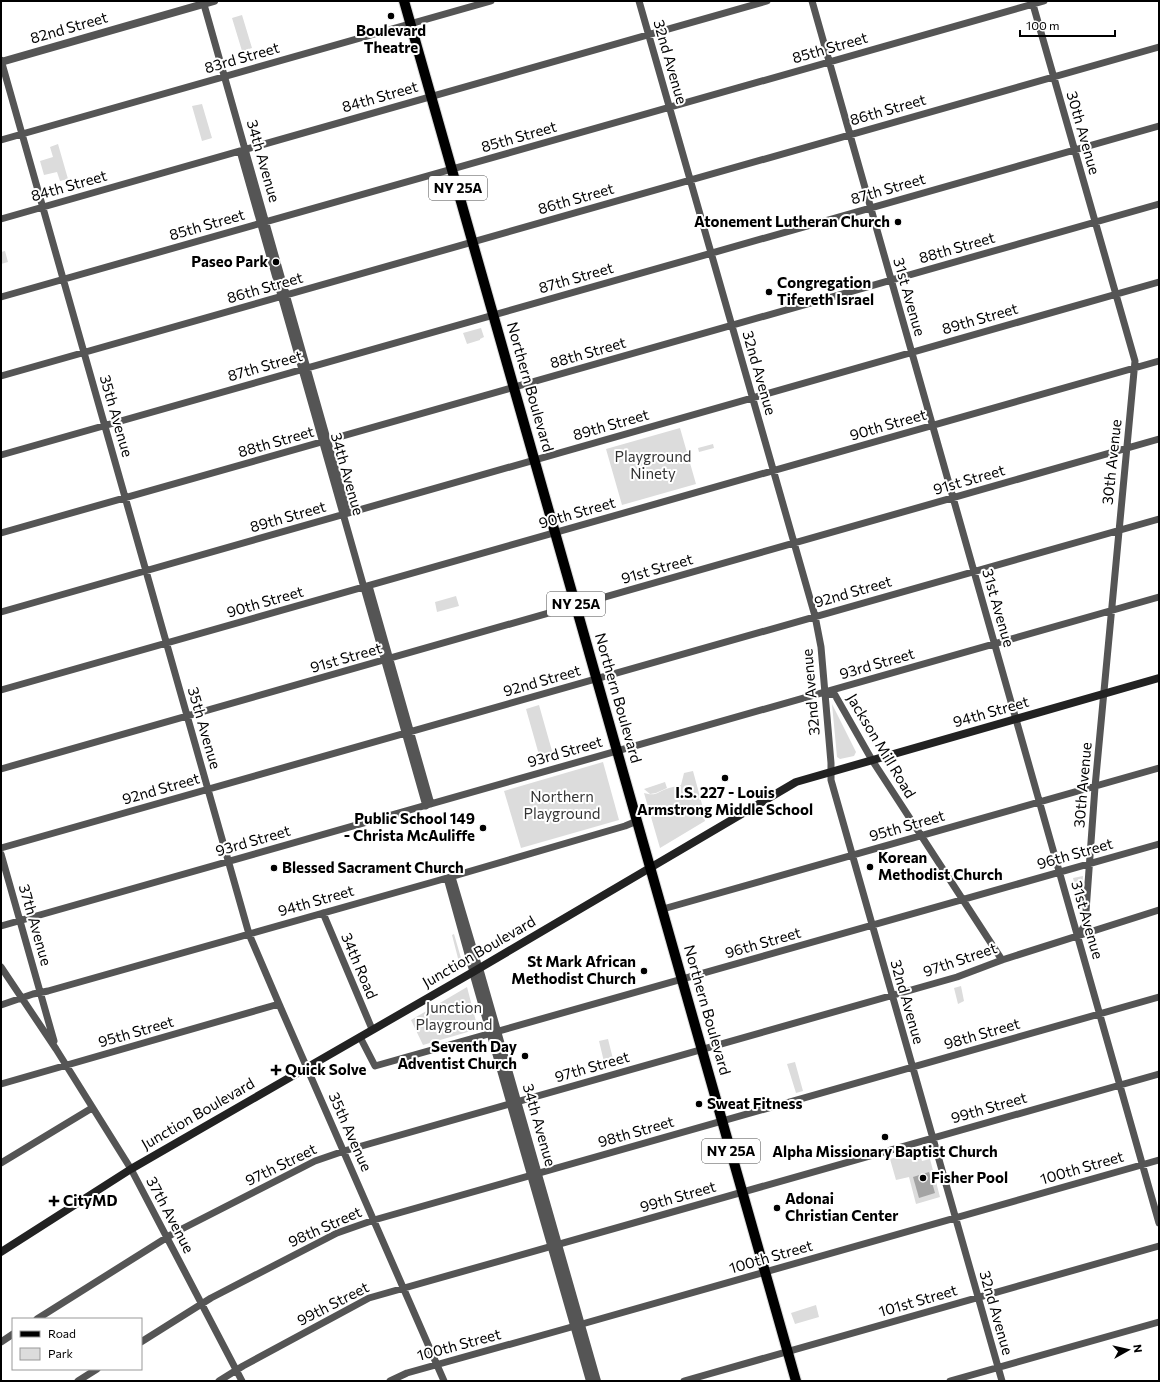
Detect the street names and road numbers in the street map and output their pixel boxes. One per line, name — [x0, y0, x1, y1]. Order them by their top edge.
street label: 82nd Street — [28, 7, 110, 47]
street label: 32nd Avenue — [650, 17, 692, 106]
street label: 85th Street — [790, 28, 870, 66]
street label: 83rd Street — [202, 38, 281, 76]
street label: 84th Street — [340, 77, 420, 115]
street label: 30th Avenue — [1063, 89, 1104, 177]
street label: 86th Street — [848, 90, 928, 128]
street label: 34th Avenue — [244, 117, 284, 204]
street label: 85th Street — [479, 117, 559, 155]
street label: 84th Street — [29, 166, 109, 204]
street label: 87th Street — [848, 169, 927, 207]
road number: NY 25A — [429, 176, 487, 200]
street label: 86th Street — [536, 179, 616, 217]
street label: 85th Street — [167, 205, 247, 243]
street label: 88th Street — [917, 228, 997, 266]
street label: 31st Avenue — [890, 255, 930, 338]
street label: 87th Street — [536, 258, 615, 296]
street label: 86th Street — [225, 268, 305, 306]
street label: 89th Street — [940, 299, 1020, 337]
street label: Northern Boulevard — [504, 319, 558, 454]
street label: 32nd Avenue — [739, 328, 781, 417]
street label: 88th Street — [548, 333, 628, 371]
street label: 87th Street — [225, 346, 304, 384]
street label: 35th Avenue — [97, 372, 137, 459]
street label: 89th Street — [571, 405, 651, 443]
street label: 90th Street — [847, 405, 928, 444]
street label: 30th Avenue — [1098, 418, 1124, 506]
street label: 88th Street — [236, 422, 316, 460]
street label: 34th Avenue — [328, 430, 368, 517]
street label: 91st Street — [931, 460, 1007, 498]
street label: 90th Street — [536, 493, 617, 532]
street label: 89th Street — [248, 497, 328, 535]
street label: 91st Street — [619, 549, 695, 587]
street label: 31st Avenue — [979, 566, 1019, 649]
street label: 92nd Street — [812, 571, 894, 611]
street label: 90th Street — [224, 582, 305, 621]
road number: NY 25A — [547, 592, 605, 616]
street label: Northern Boulevard — [592, 630, 646, 765]
street label: 91st Street — [308, 638, 384, 676]
street label: 93rd Street — [837, 644, 916, 682]
street label: 32nd Avenue — [797, 648, 823, 736]
street label: 92nd Street — [501, 660, 583, 700]
street label: 35th Avenue — [185, 684, 225, 771]
street label: Jackson Mill Road — [844, 690, 920, 801]
street label: 94th Street — [951, 692, 1031, 730]
street label: 93rd Street — [525, 732, 604, 770]
street label: 30th Avenue — [1069, 741, 1095, 829]
street label: 92nd Street — [120, 768, 202, 808]
street label: 95th Street — [867, 806, 947, 844]
street label: 93rd Street — [213, 821, 292, 859]
street label: 96th Street — [1035, 834, 1115, 872]
street label: 31st Avenue — [1068, 878, 1108, 961]
street label: 94th Street — [276, 881, 356, 919]
street label: 37th Avenue — [16, 882, 56, 968]
street label: Junction Boulevard — [419, 911, 538, 991]
street label: 96th Street — [723, 923, 803, 961]
street label: 34th Road — [338, 930, 382, 1001]
street label: 97th Street — [920, 938, 999, 980]
street label: Northern Boulevard — [681, 942, 735, 1077]
street label: 32nd Avenue — [887, 957, 929, 1046]
street label: 95th Street — [96, 1012, 176, 1050]
street label: 98th Street — [942, 1014, 1022, 1052]
street label: 97th Street — [552, 1047, 631, 1085]
street label: Junction Boulevard — [138, 1073, 257, 1153]
street label: 34th Avenue — [520, 1081, 560, 1168]
street label: 99th Street — [949, 1088, 1029, 1126]
street label: 35th Avenue — [325, 1089, 376, 1174]
street label: 98th Street — [596, 1112, 676, 1150]
street label: 97th Street — [242, 1139, 319, 1189]
road number: NY 25A — [702, 1139, 760, 1163]
street label: 100th Street — [1038, 1147, 1126, 1188]
street label: 37th Avenue — [143, 1173, 199, 1256]
street label: 99th Street — [638, 1177, 718, 1215]
street label: 98th Street — [285, 1202, 364, 1250]
street label: 100th Street — [727, 1236, 815, 1277]
street label: 32nd Avenue — [976, 1268, 1018, 1357]
street label: 99th Street — [294, 1277, 371, 1329]
street label: 101st Street — [876, 1280, 959, 1320]
street label: 100th Street — [415, 1324, 503, 1364]

